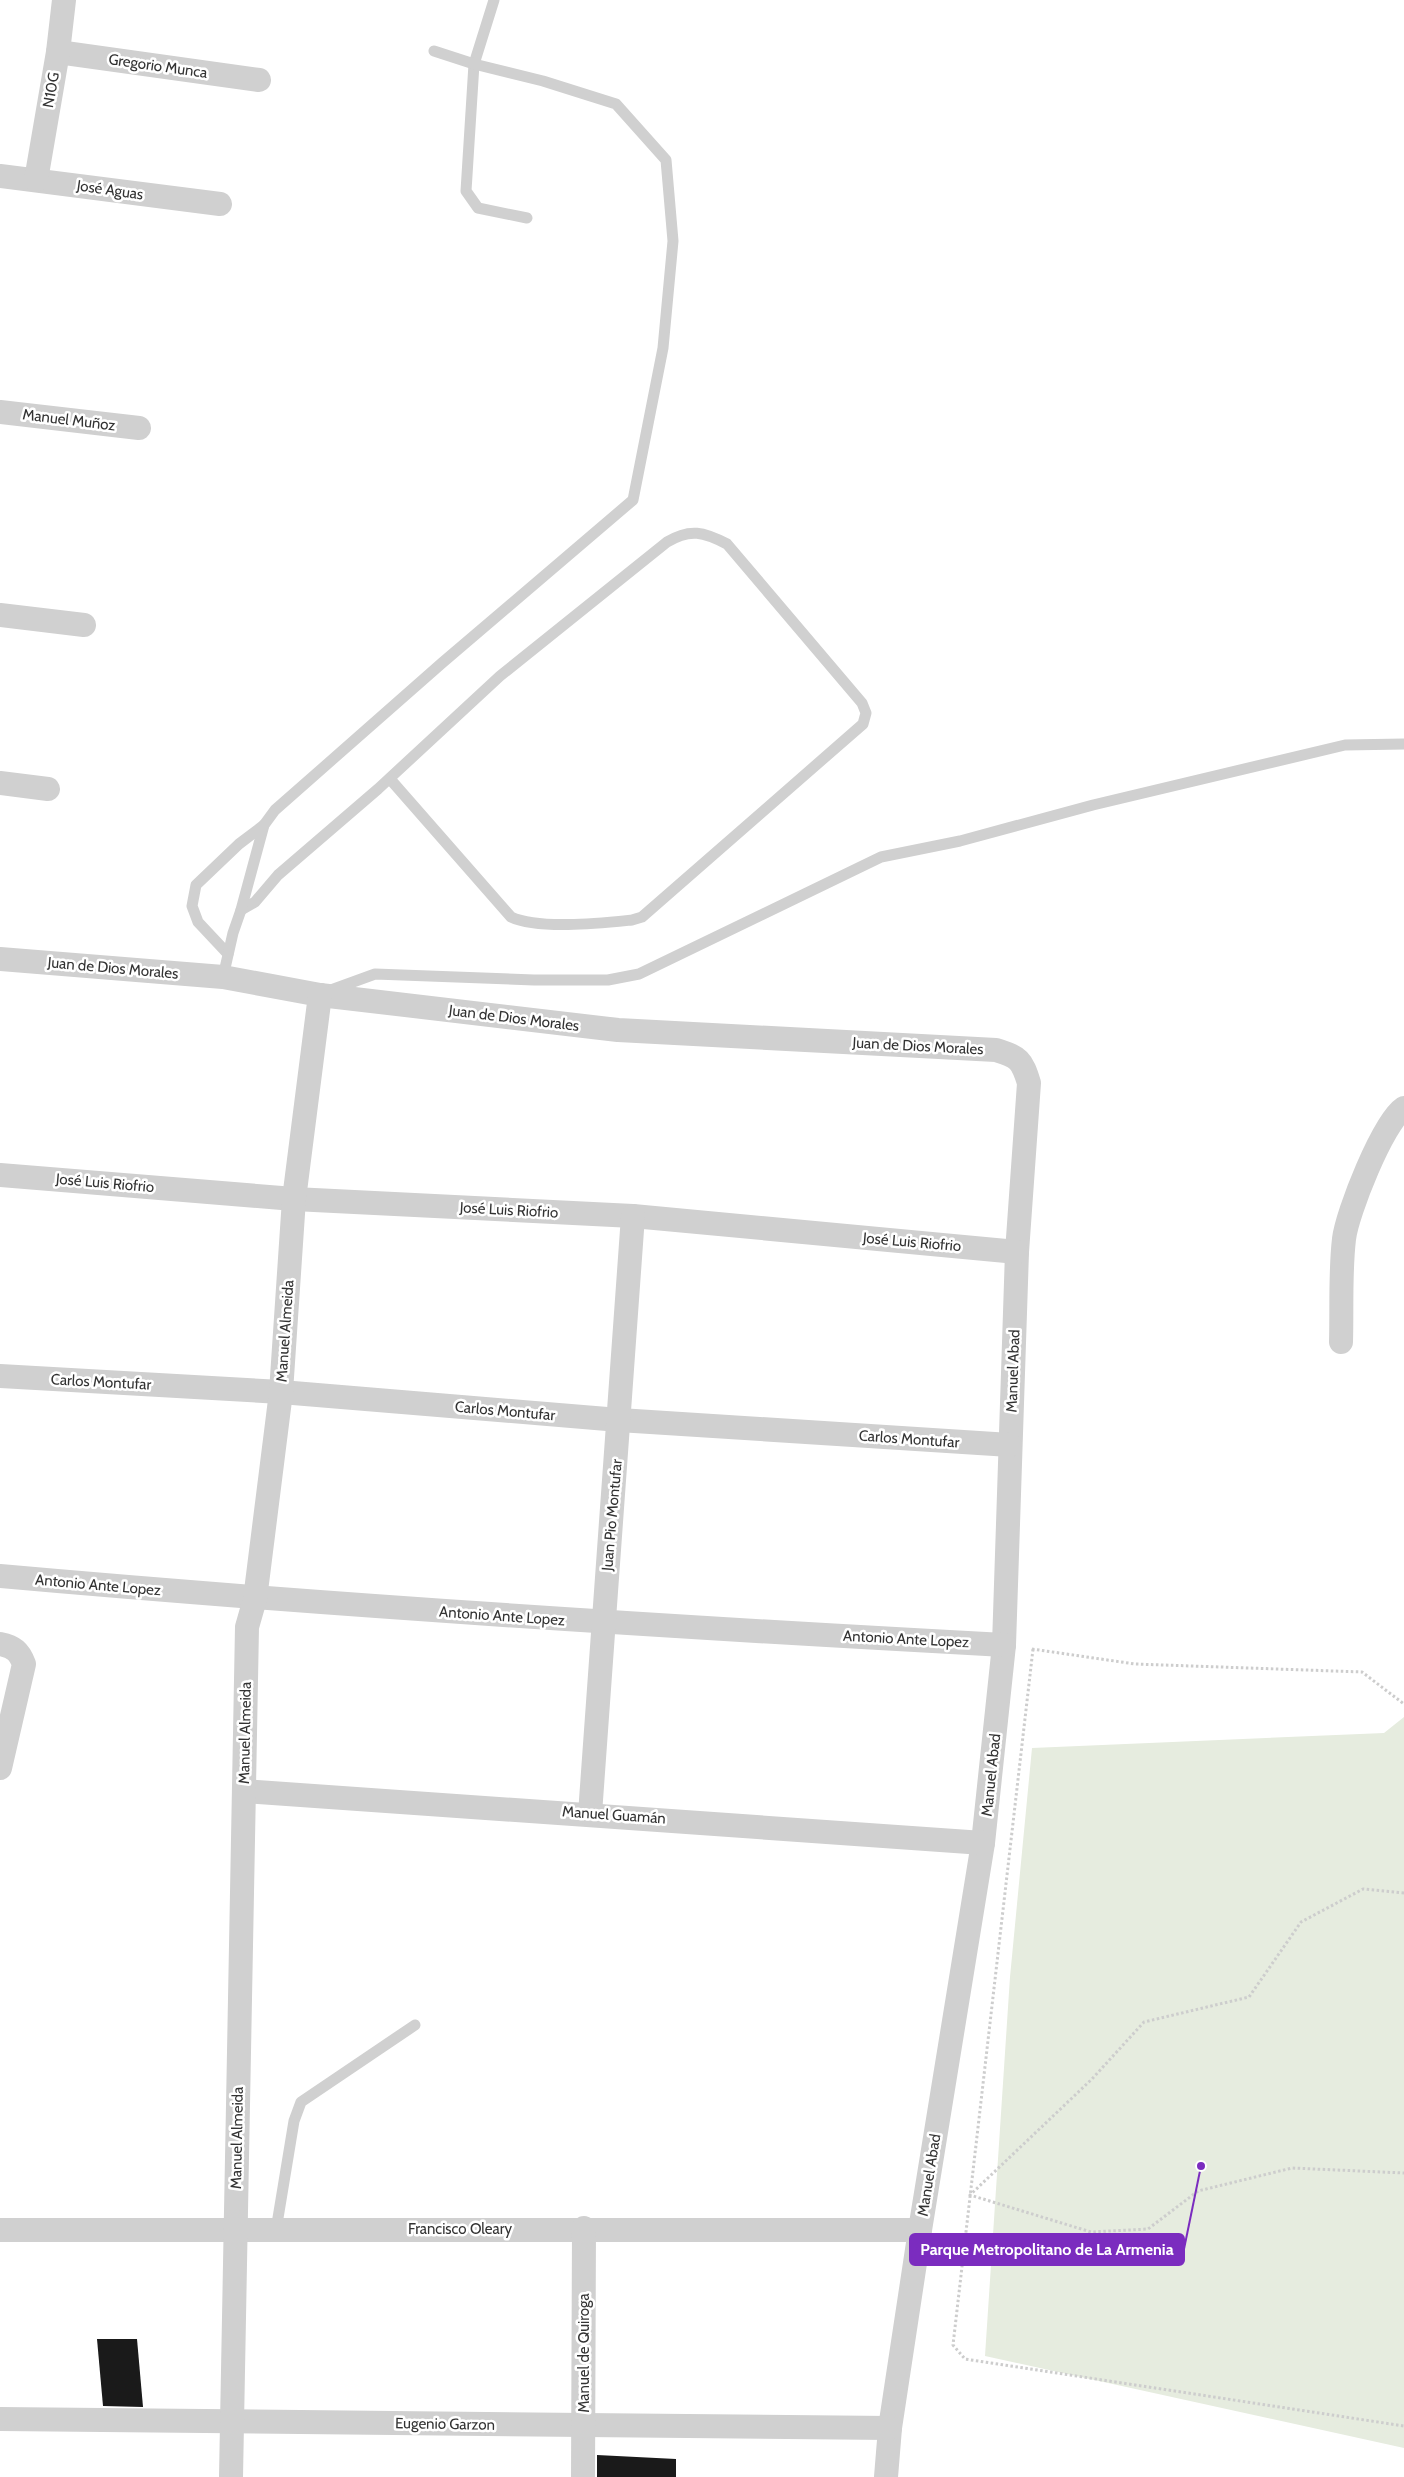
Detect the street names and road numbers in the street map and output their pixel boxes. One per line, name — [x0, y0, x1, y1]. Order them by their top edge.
street label: Gregorio Munca — [107, 50, 209, 82]
street label: N10G — [39, 71, 63, 109]
street label: José Aguas — [75, 176, 144, 204]
street label: Manuel Muñoz — [21, 405, 117, 435]
street label: Juan de Dios Morales — [46, 953, 179, 983]
street label: Juan de Dios Morales — [447, 1001, 580, 1035]
street label: Juan de Dios Morales — [851, 1034, 984, 1058]
street label: José Luis Riofrio — [54, 1170, 155, 1196]
street label: José Luis Riofrio — [458, 1198, 559, 1222]
street label: José Luis Riofrio — [861, 1229, 962, 1255]
street label: Manuel Almeida — [272, 1279, 298, 1383]
street label: Manuel Abad — [1003, 1329, 1023, 1413]
street label: Carlos Montufar — [50, 1370, 152, 1394]
street label: Carlos Montufar — [454, 1398, 556, 1424]
street label: Carlos Montufar — [858, 1427, 960, 1452]
street label: Juan Pio Montufar — [598, 1458, 626, 1573]
street label: Antonio Ante Lopez — [34, 1571, 162, 1599]
street label: Antonio Ante Lopez — [438, 1603, 566, 1629]
street label: Antonio Ante Lopez — [843, 1627, 969, 1651]
street label: Manuel Almeida — [235, 1681, 255, 1784]
street label: Manuel Abad — [978, 1733, 1004, 1817]
street label: Manuel Guamán — [562, 1802, 666, 1828]
street label: Manuel Almeida — [227, 2086, 247, 2189]
street label: Manuel Abad — [914, 2132, 944, 2218]
street label: Francisco Oleary — [408, 2220, 512, 2238]
street label: Manuel de Quiroga — [575, 2292, 593, 2413]
street label: Eugenio Garzon — [395, 2414, 495, 2434]

